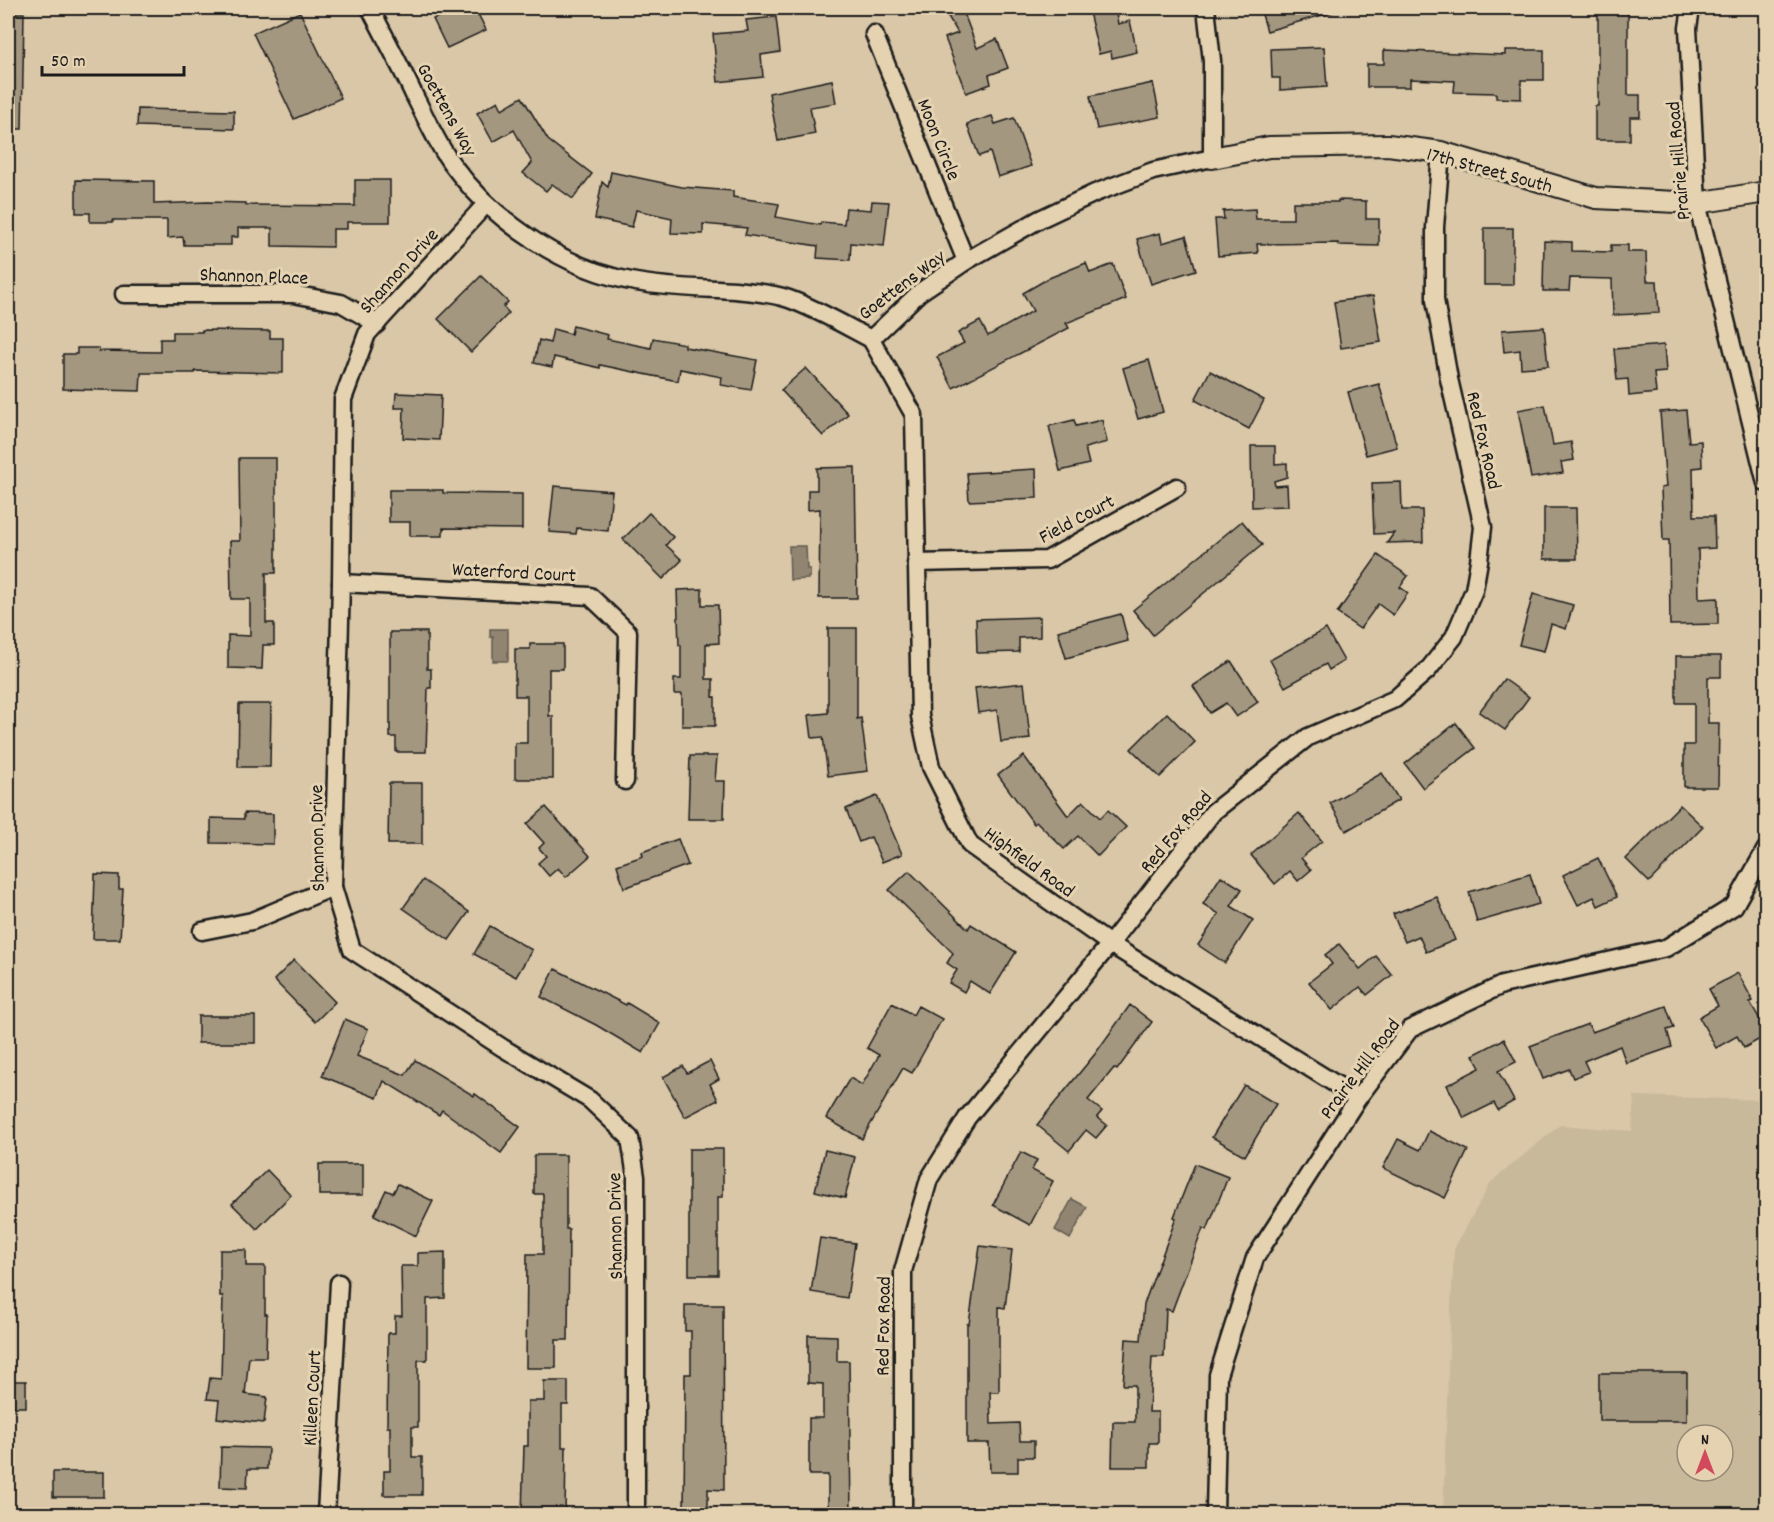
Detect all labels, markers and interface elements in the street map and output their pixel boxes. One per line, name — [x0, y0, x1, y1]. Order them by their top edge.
scale bar — [42, 39, 184, 77]
text: 50 m — [51, 50, 86, 75]
street label: Goettens Way — [408, 59, 483, 163]
street label: Moon Circle — [908, 95, 966, 185]
street label: Prairie Hill Road — [1661, 100, 1699, 221]
street label: 17th Street South — [1423, 142, 1555, 202]
street label: Shannon Drive — [354, 223, 447, 321]
street label: Goettens Way — [853, 244, 953, 328]
street label: Shannon Place — [199, 262, 309, 294]
street label: Red Fox Road — [1457, 389, 1507, 492]
street label: Field Court — [1034, 489, 1120, 552]
street label: Waterford Court — [451, 557, 576, 591]
street label: Shannon Drive — [304, 784, 334, 892]
street label: Red Fox Road — [1135, 786, 1220, 880]
street label: Highfield Road — [977, 821, 1079, 906]
street label: Prairie Hill Road — [1314, 1014, 1409, 1126]
street label: Shannon Drive — [602, 1172, 632, 1280]
street label: Red Fox Road — [870, 1276, 900, 1376]
street label: Killeen Court — [298, 1349, 330, 1447]
north arrow — [1675, 1423, 1735, 1483]
text: N — [1701, 1429, 1709, 1452]

